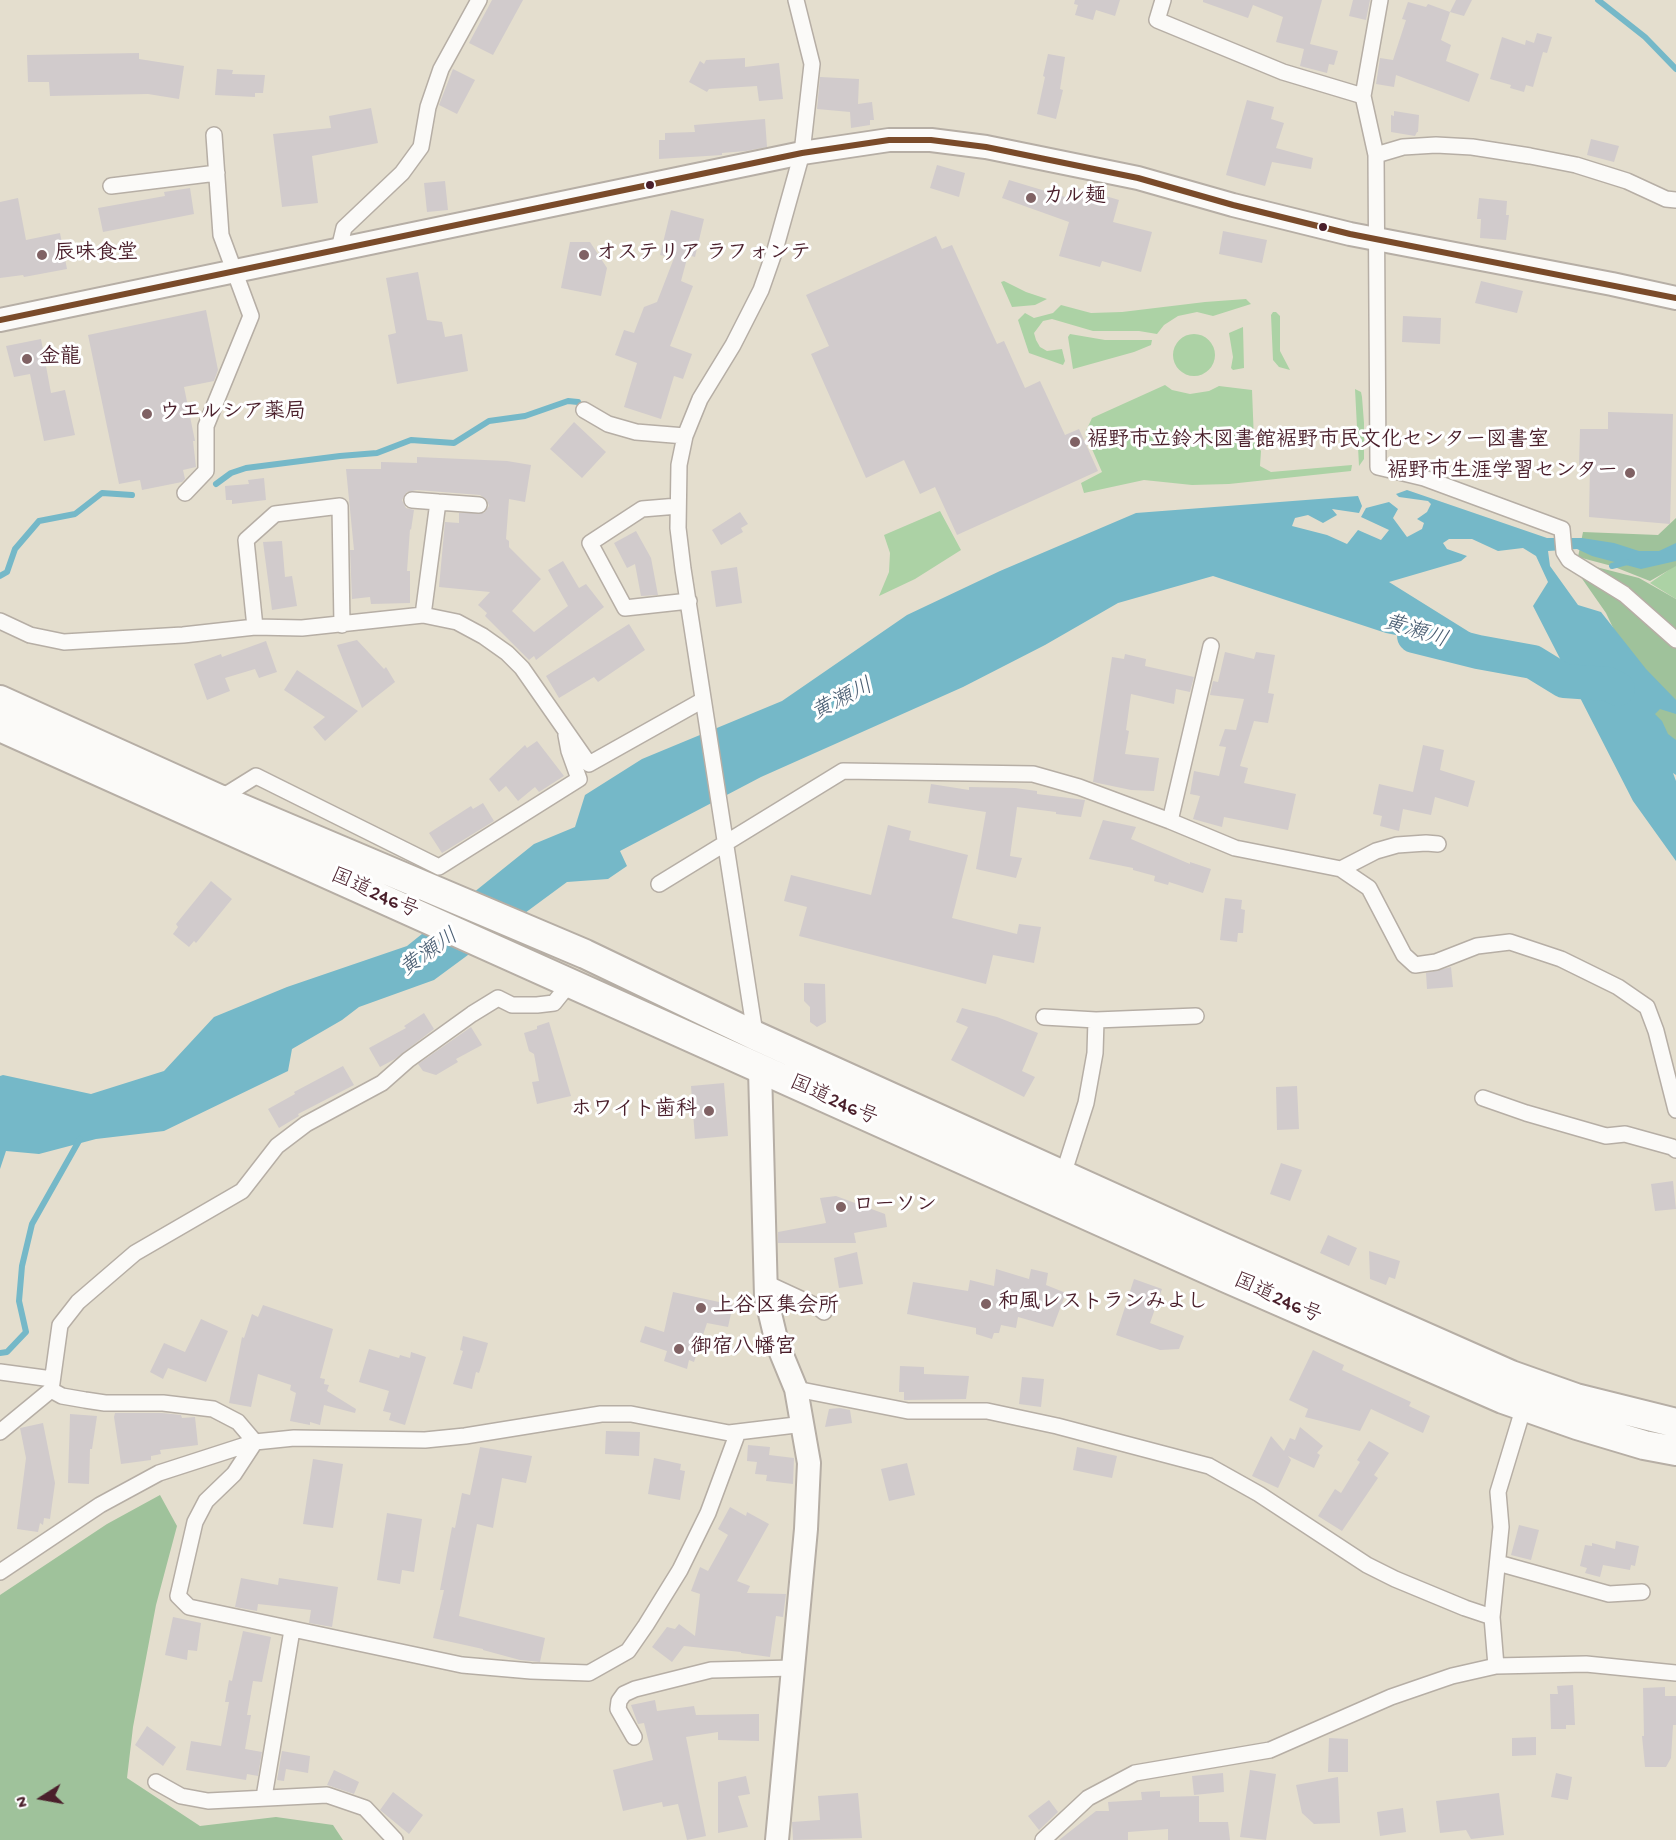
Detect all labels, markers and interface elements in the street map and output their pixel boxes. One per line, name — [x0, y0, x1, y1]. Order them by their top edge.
unlabelled marker — [644, 179, 656, 191]
place label: カル麺 — [1043, 185, 1106, 211]
marker: カル麺 — [1024, 191, 1038, 205]
unlabelled marker — [1317, 221, 1329, 233]
place label: 辰味食堂 — [54, 242, 138, 268]
place label: オステリア ラフォンテ — [596, 242, 811, 268]
marker: 辰味食堂 — [35, 248, 49, 262]
marker: オステリア ラフォンテ — [577, 248, 591, 262]
place label: 金龍 — [39, 346, 81, 372]
marker: 金龍 — [20, 352, 34, 366]
place label: ウエルシア薬局 — [159, 401, 306, 427]
marker: ウエルシア薬局 — [140, 407, 154, 421]
place label: 裾野市立鈴木図書館裾野市民文化センター図書室 — [1087, 429, 1549, 455]
marker: 裾野市立鈴木図書館裾野市民文化センター図書室 — [1068, 435, 1082, 449]
place label: 裾野市生涯学習センター — [1387, 460, 1618, 486]
marker: 裾野市生涯学習センター — [1623, 466, 1637, 480]
water label: 黄瀬川 — [1380, 610, 1450, 656]
water label: 黄瀬川 — [808, 674, 878, 728]
street label: 国道246号 — [326, 864, 422, 926]
water label: 黄瀬川 — [395, 924, 465, 984]
street label: 国道246号 — [785, 1071, 881, 1133]
place label: ホワイト歯科 — [571, 1098, 697, 1124]
marker: ホワイト歯科 — [702, 1104, 716, 1118]
place label: ローソン — [853, 1194, 937, 1220]
marker: ローソン — [834, 1200, 848, 1214]
street label: 国道246号 — [1229, 1269, 1325, 1331]
place label: 和風レストランみよし — [998, 1291, 1208, 1317]
place label: 上谷区集会所 — [713, 1295, 839, 1321]
marker: 和風レストランみよし — [979, 1297, 993, 1311]
marker: 上谷区集会所 — [694, 1301, 708, 1315]
place label: 御宿八幡宮 — [691, 1336, 796, 1362]
marker: 御宿八幡宮 — [672, 1342, 686, 1356]
north arrow — [12, 1768, 72, 1828]
text: N — [14, 1795, 34, 1808]

